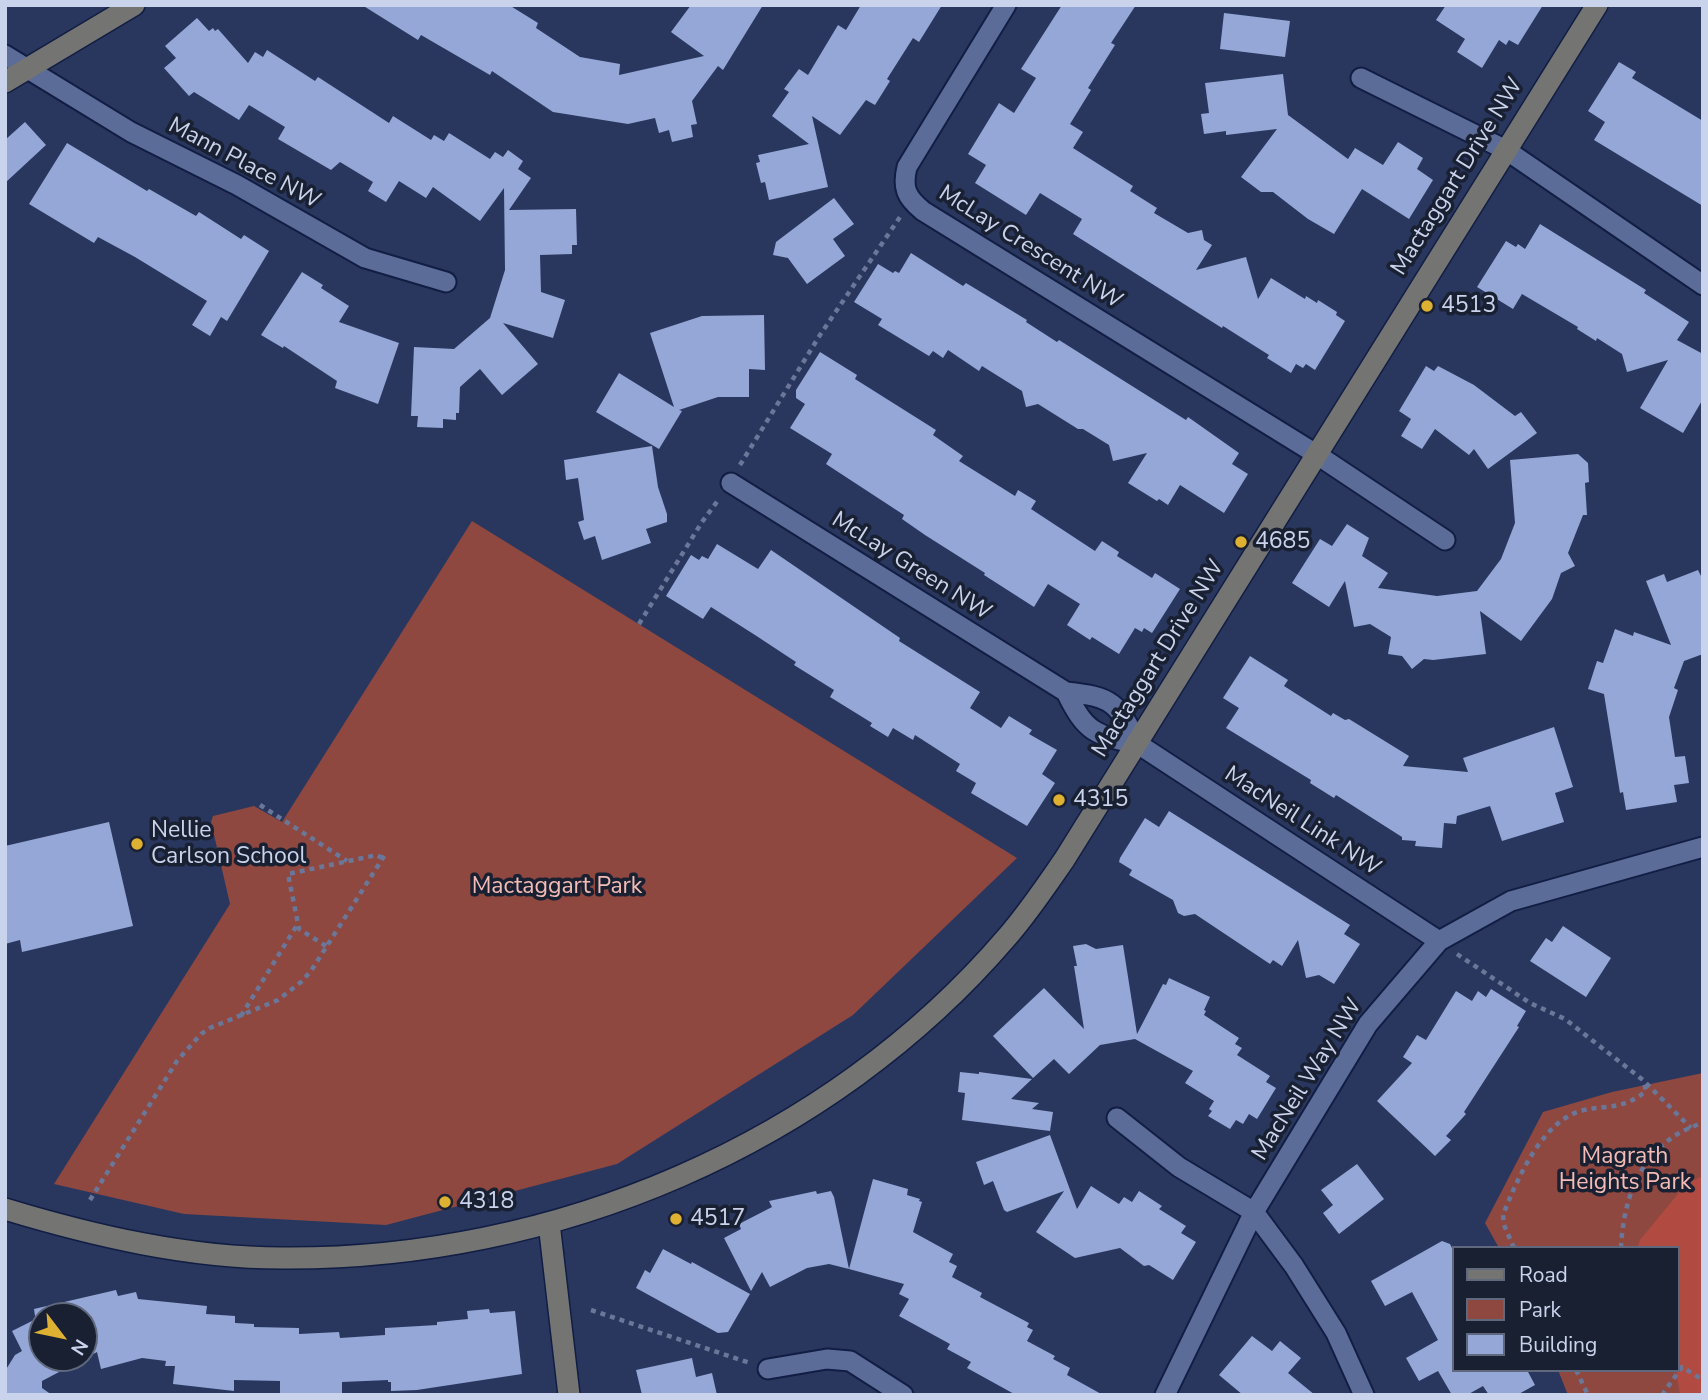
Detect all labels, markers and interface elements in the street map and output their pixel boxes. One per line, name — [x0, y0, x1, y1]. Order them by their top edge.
street label: Mactaggart Drive NW — [1386, 73, 1530, 281]
street label: Mann Place NW — [163, 112, 325, 216]
street label: McLay Crescent NW — [933, 180, 1127, 316]
place label: 4513 — [1441, 292, 1496, 320]
marker: 4513 — [1419, 298, 1435, 314]
street label: McLay Green NW — [826, 507, 996, 627]
place label: 4685 — [1255, 528, 1310, 556]
marker: 4685 — [1233, 534, 1249, 550]
street label: Mactaggart Drive NW — [1087, 555, 1231, 763]
street label: MacNeil Link NW — [1219, 761, 1385, 883]
place label: 4315 — [1073, 786, 1128, 814]
marker: 4315 — [1051, 792, 1067, 808]
place label: Nellie Carlson School — [151, 817, 306, 871]
marker: Nellie Carlson School — [129, 836, 145, 852]
park label: Mactaggart Park — [472, 873, 642, 901]
street label: MacNeil Way NW — [1247, 994, 1369, 1166]
park label: Magrath Heights Park — [1559, 1143, 1691, 1197]
place label: 4318 — [459, 1188, 514, 1216]
marker: 4318 — [437, 1194, 453, 1210]
place label: 4517 — [690, 1205, 745, 1233]
marker: 4517 — [668, 1211, 684, 1227]
legend — [1452, 1246, 1680, 1372]
text: Road — [1519, 1261, 1568, 1289]
text: Park — [1519, 1296, 1561, 1324]
north arrow — [28, 1302, 98, 1372]
text: Building — [1519, 1331, 1597, 1359]
text: N — [64, 1334, 94, 1360]

